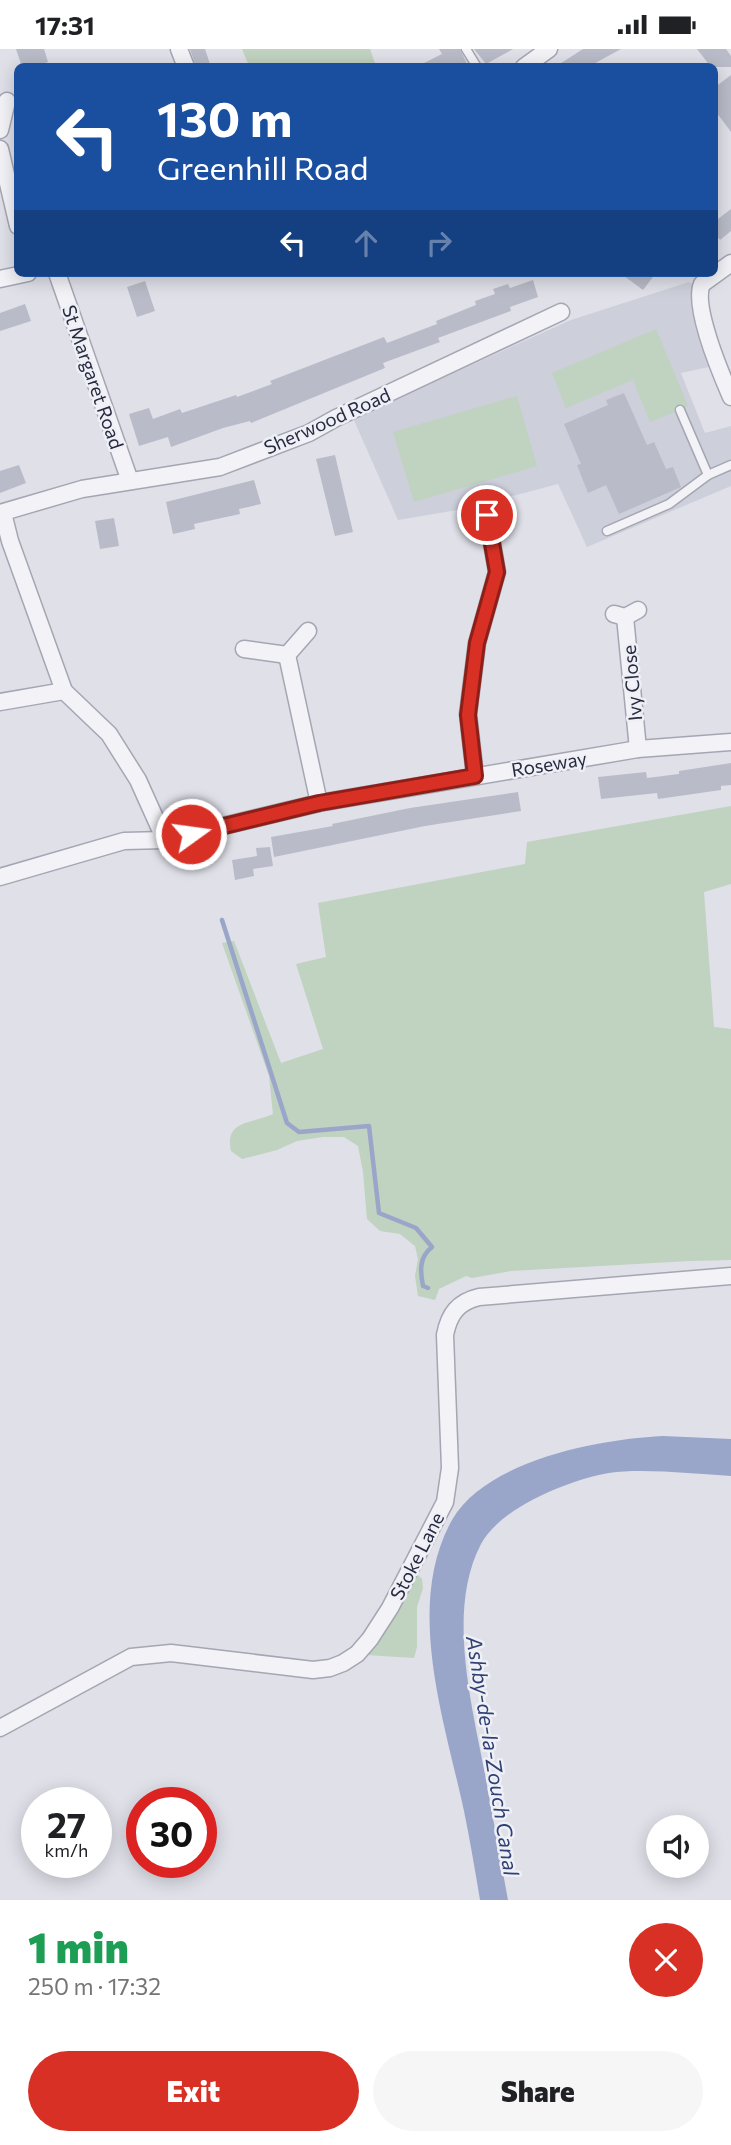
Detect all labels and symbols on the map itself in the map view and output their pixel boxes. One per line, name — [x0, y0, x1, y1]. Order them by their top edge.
street label: St Margaret Road — [58, 302, 129, 452]
street label: Sherwood Road — [260, 382, 394, 459]
pin — [457, 485, 517, 545]
street label: Ivy Close — [617, 644, 646, 722]
street label: Roseway — [509, 746, 589, 781]
position arrow — [154, 797, 228, 871]
street label: Stoke Lane — [385, 1508, 448, 1603]
water label: Ashby-de-la-Zouch Canal — [462, 1633, 525, 1878]
speed limit sign: 30 — [126, 1787, 217, 1878]

